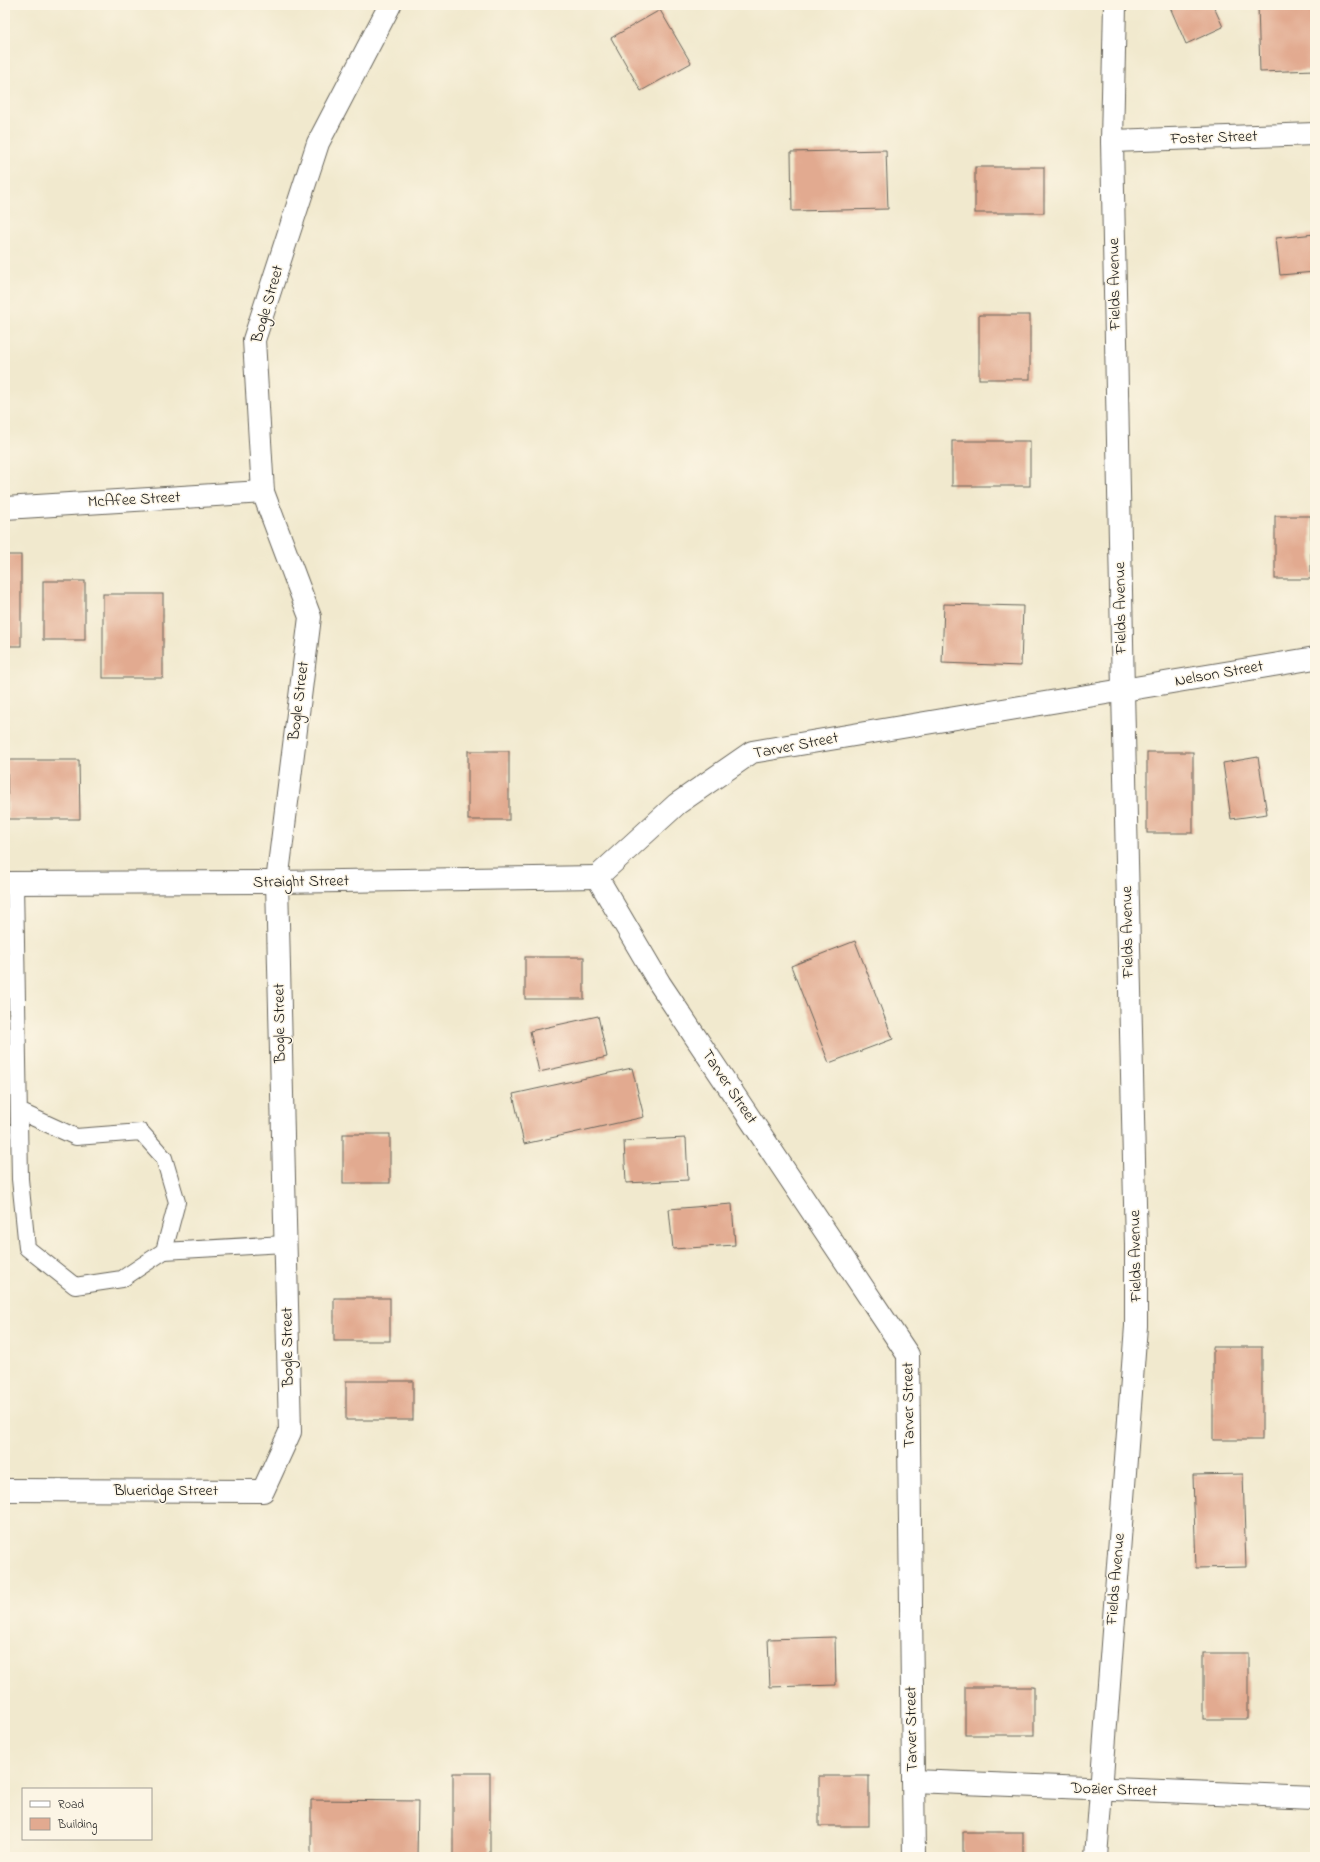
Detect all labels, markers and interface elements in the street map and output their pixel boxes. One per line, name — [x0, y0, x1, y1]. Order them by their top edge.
street label: Foster Street — [1169, 124, 1259, 152]
street label: Fields Avenue — [1102, 237, 1128, 331]
street label: Bogle Street — [245, 262, 291, 347]
street label: McAfee Street — [87, 486, 182, 514]
street label: Fields Avenue — [1108, 561, 1134, 655]
street label: Nelson Street — [1173, 654, 1266, 694]
street label: Bogle Street — [282, 659, 316, 743]
street label: Tarver Street — [752, 726, 841, 766]
street label: Straight Street — [253, 869, 350, 895]
street label: Fields Avenue — [1115, 885, 1141, 979]
street label: Bogle Street — [267, 982, 293, 1064]
street label: Tarver Street — [695, 1045, 763, 1130]
street label: Fields Avenue — [1123, 1209, 1149, 1303]
street label: Bogle Street — [275, 1306, 301, 1388]
street label: Tarver Street — [896, 1361, 922, 1448]
street label: Blueridge Street — [113, 1479, 219, 1503]
street label: Fields Avenue — [1100, 1531, 1132, 1627]
street label: Tarver Street — [899, 1685, 925, 1772]
street label: Dozier Street — [1070, 1776, 1158, 1804]
legend — [22, 1788, 152, 1840]
text: Road — [58, 1796, 84, 1814]
text: Building — [57, 1816, 97, 1835]

